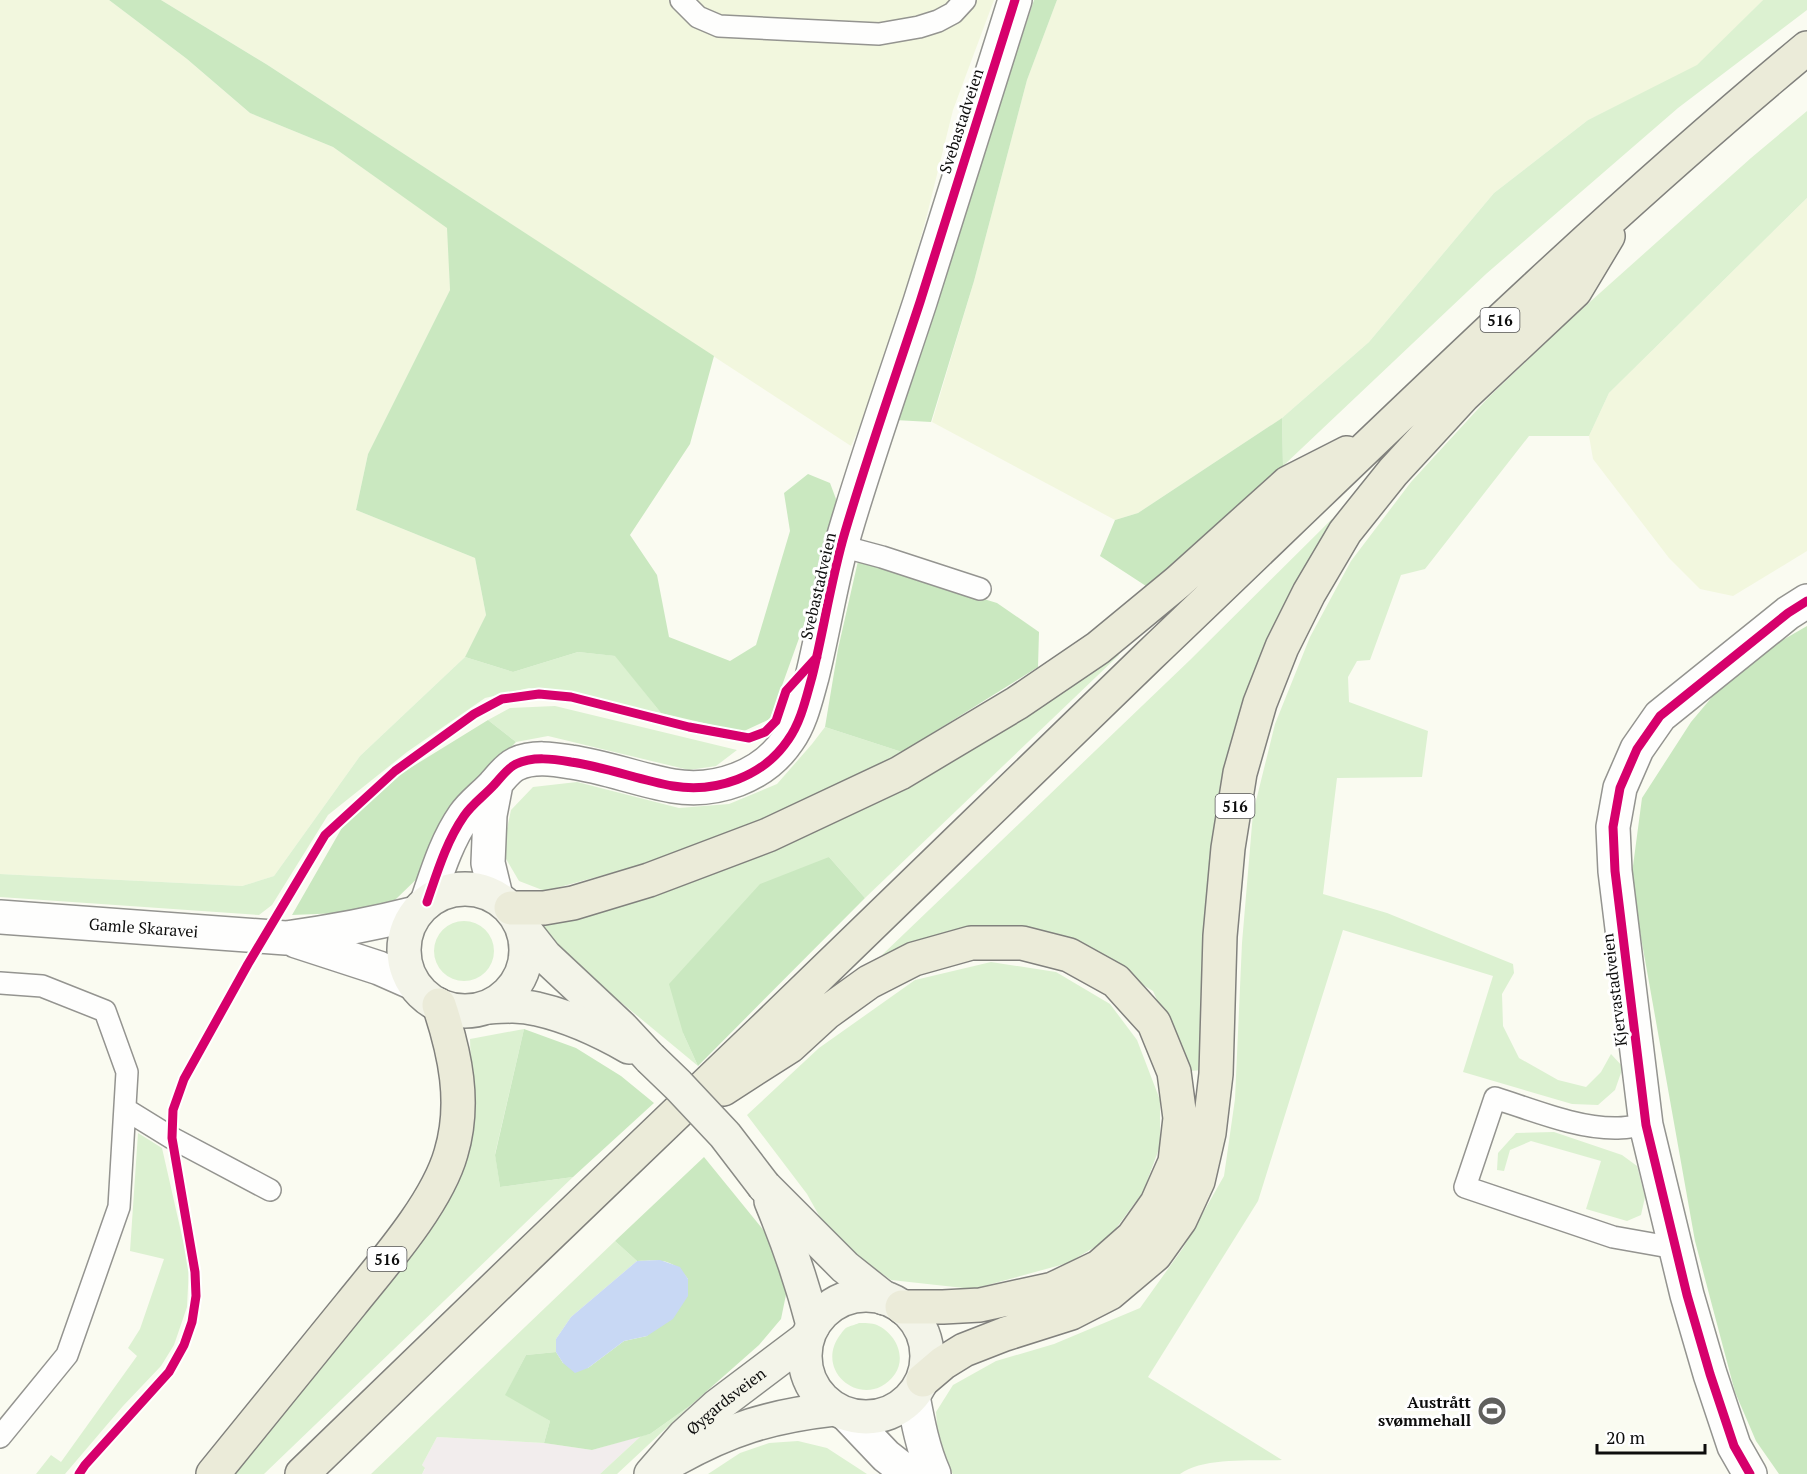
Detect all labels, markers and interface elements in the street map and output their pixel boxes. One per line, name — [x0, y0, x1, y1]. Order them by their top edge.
street label: Svebastadveien — [934, 65, 989, 176]
road number: 516 — [1480, 308, 1520, 332]
street label: Svebastadveien — [795, 530, 841, 642]
road number: 516 — [1216, 794, 1254, 818]
street label: Gamle Skaravei — [88, 913, 199, 943]
street label: Kjervastadveien — [1596, 932, 1632, 1048]
road number: 516 — [368, 1247, 406, 1271]
street label: Øygardsveien — [681, 1362, 771, 1440]
place label: Austrått svømmehall — [1378, 1391, 1472, 1431]
sports icon: Austrått svømmehall — [1476, 1395, 1508, 1427]
scale bar — [1597, 1417, 1705, 1455]
text: 20 m — [1606, 1425, 1646, 1449]

